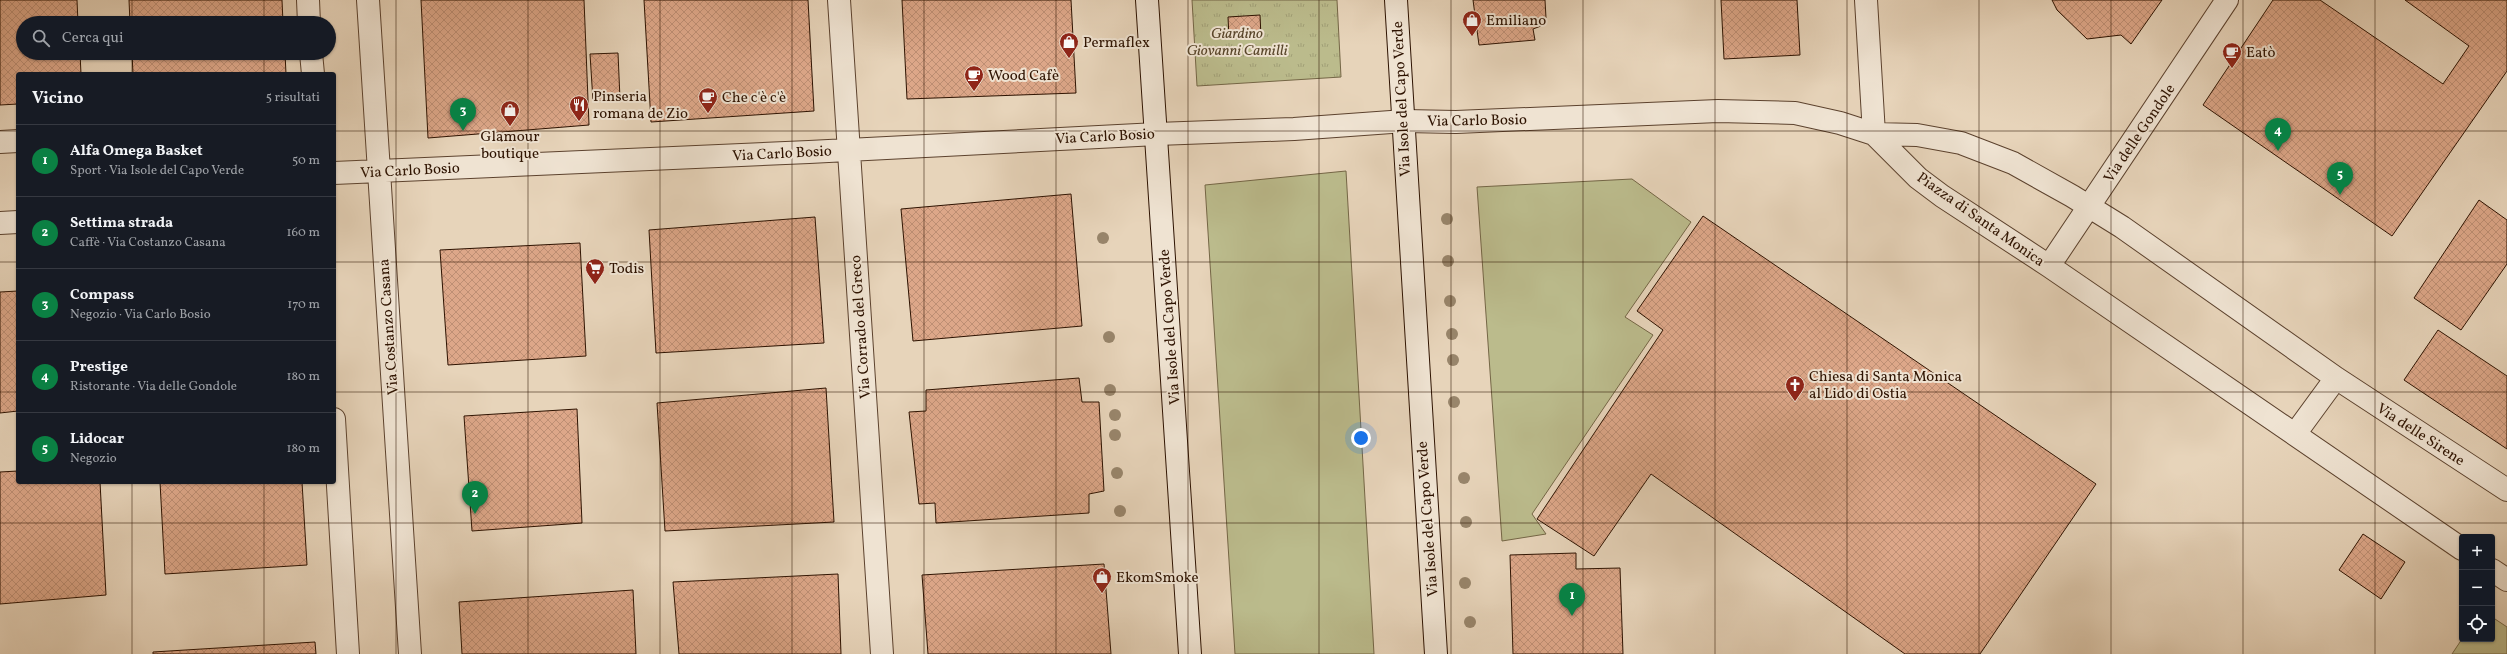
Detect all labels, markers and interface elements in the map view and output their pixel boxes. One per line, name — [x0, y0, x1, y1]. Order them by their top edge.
shop icon: Emiliano — [1461, 9, 1483, 37]
place label: Emiliano — [1486, 11, 1546, 32]
search box — [16, 16, 336, 60]
street label: Via Isole del Capo Verde — [1388, 20, 1417, 177]
park label: Giardino Giovanni Camilli — [1187, 24, 1288, 62]
icon: search — [30, 27, 52, 49]
text: Cerca qui — [62, 28, 124, 49]
shop icon: Permaflex — [1058, 31, 1080, 59]
place label: Permaflex — [1083, 33, 1150, 54]
cafe icon: Eatò — [2221, 41, 2243, 69]
place label: Eatò — [2246, 43, 2275, 64]
cafe icon: Wood Cafè — [963, 64, 985, 92]
place label: Wood Cafè — [988, 66, 1059, 87]
street label: Via delle Gondole — [2099, 80, 2181, 187]
cafe icon: Che c'è c'è — [697, 86, 719, 114]
text: Vicino — [32, 87, 83, 110]
place label: Pinseria romana de Zio — [593, 87, 688, 125]
place label: Che c'è c'è — [722, 88, 786, 109]
text: 5 risultati — [266, 89, 320, 107]
restaurant icon: Pinseria romana de Zio — [568, 94, 590, 122]
pin: 3 — [450, 98, 476, 131]
shop icon: Glamour boutique — [499, 99, 521, 127]
street label: Via Carlo Bosio — [1427, 110, 1527, 133]
pin: 4 — [2265, 118, 2291, 151]
street label: Via Carlo Bosio — [1055, 124, 1155, 151]
place label: Glamour boutique — [481, 127, 539, 165]
text: Alfa Omega Basket — [70, 141, 203, 162]
street label: Via Carlo Bosio — [732, 141, 832, 168]
text: 1 — [42, 152, 48, 170]
text: 50 m — [292, 152, 320, 170]
street label: Via Carlo Bosio — [360, 158, 460, 185]
text: Sport · Via Isole del Capo Verde — [70, 162, 244, 180]
pin: 5 — [2327, 162, 2353, 195]
street label: Piazza di Santa Monica — [1912, 168, 2048, 272]
text: Settima strada — [70, 213, 173, 234]
text: 2 — [42, 224, 48, 242]
text: 160 m — [286, 224, 320, 242]
text: Caffè · Via Costanzo Casana — [70, 234, 226, 252]
street label: Via Isole del Capo Verde — [1155, 248, 1186, 405]
street label: Via Corrado del Greco — [846, 254, 877, 399]
supermarket icon: Todis — [584, 257, 606, 285]
street label: Via Costanzo Casana — [374, 258, 405, 396]
place label: Todis — [609, 259, 644, 280]
text: Compass — [70, 285, 134, 306]
text: 3 — [42, 296, 48, 314]
text: 170 m — [287, 296, 320, 314]
text: Negozio · Via Carlo Bosio — [70, 306, 211, 324]
text: Prestige — [70, 357, 128, 378]
place label: Chiesa di Santa Monica al Lido di Ostia — [1809, 367, 1962, 405]
text: 4 — [41, 368, 49, 386]
text: 180 m — [286, 368, 320, 386]
church icon: Chiesa di Santa Monica al Lido di Ostia — [1784, 374, 1806, 402]
text: Ristorante · Via delle Gondole — [70, 378, 237, 396]
street label: Via delle Sirene — [2372, 399, 2468, 472]
your location — [1351, 428, 1371, 448]
text: Lidocar — [70, 429, 124, 450]
text: 5 — [42, 440, 48, 458]
text: 180 m — [286, 440, 320, 458]
street label: Via Isole del Capo Verde — [1413, 440, 1444, 597]
text: Negozio — [70, 450, 117, 468]
pin: 2 — [462, 481, 488, 514]
map controls — [2459, 534, 2495, 642]
button: + — [2459, 534, 2495, 570]
shop icon: EkomSmoke — [1091, 566, 1113, 594]
place label: EkomSmoke — [1116, 568, 1199, 589]
button: − — [2459, 570, 2495, 606]
pin: 1 — [1559, 583, 1585, 616]
button: locate — [2459, 606, 2495, 642]

